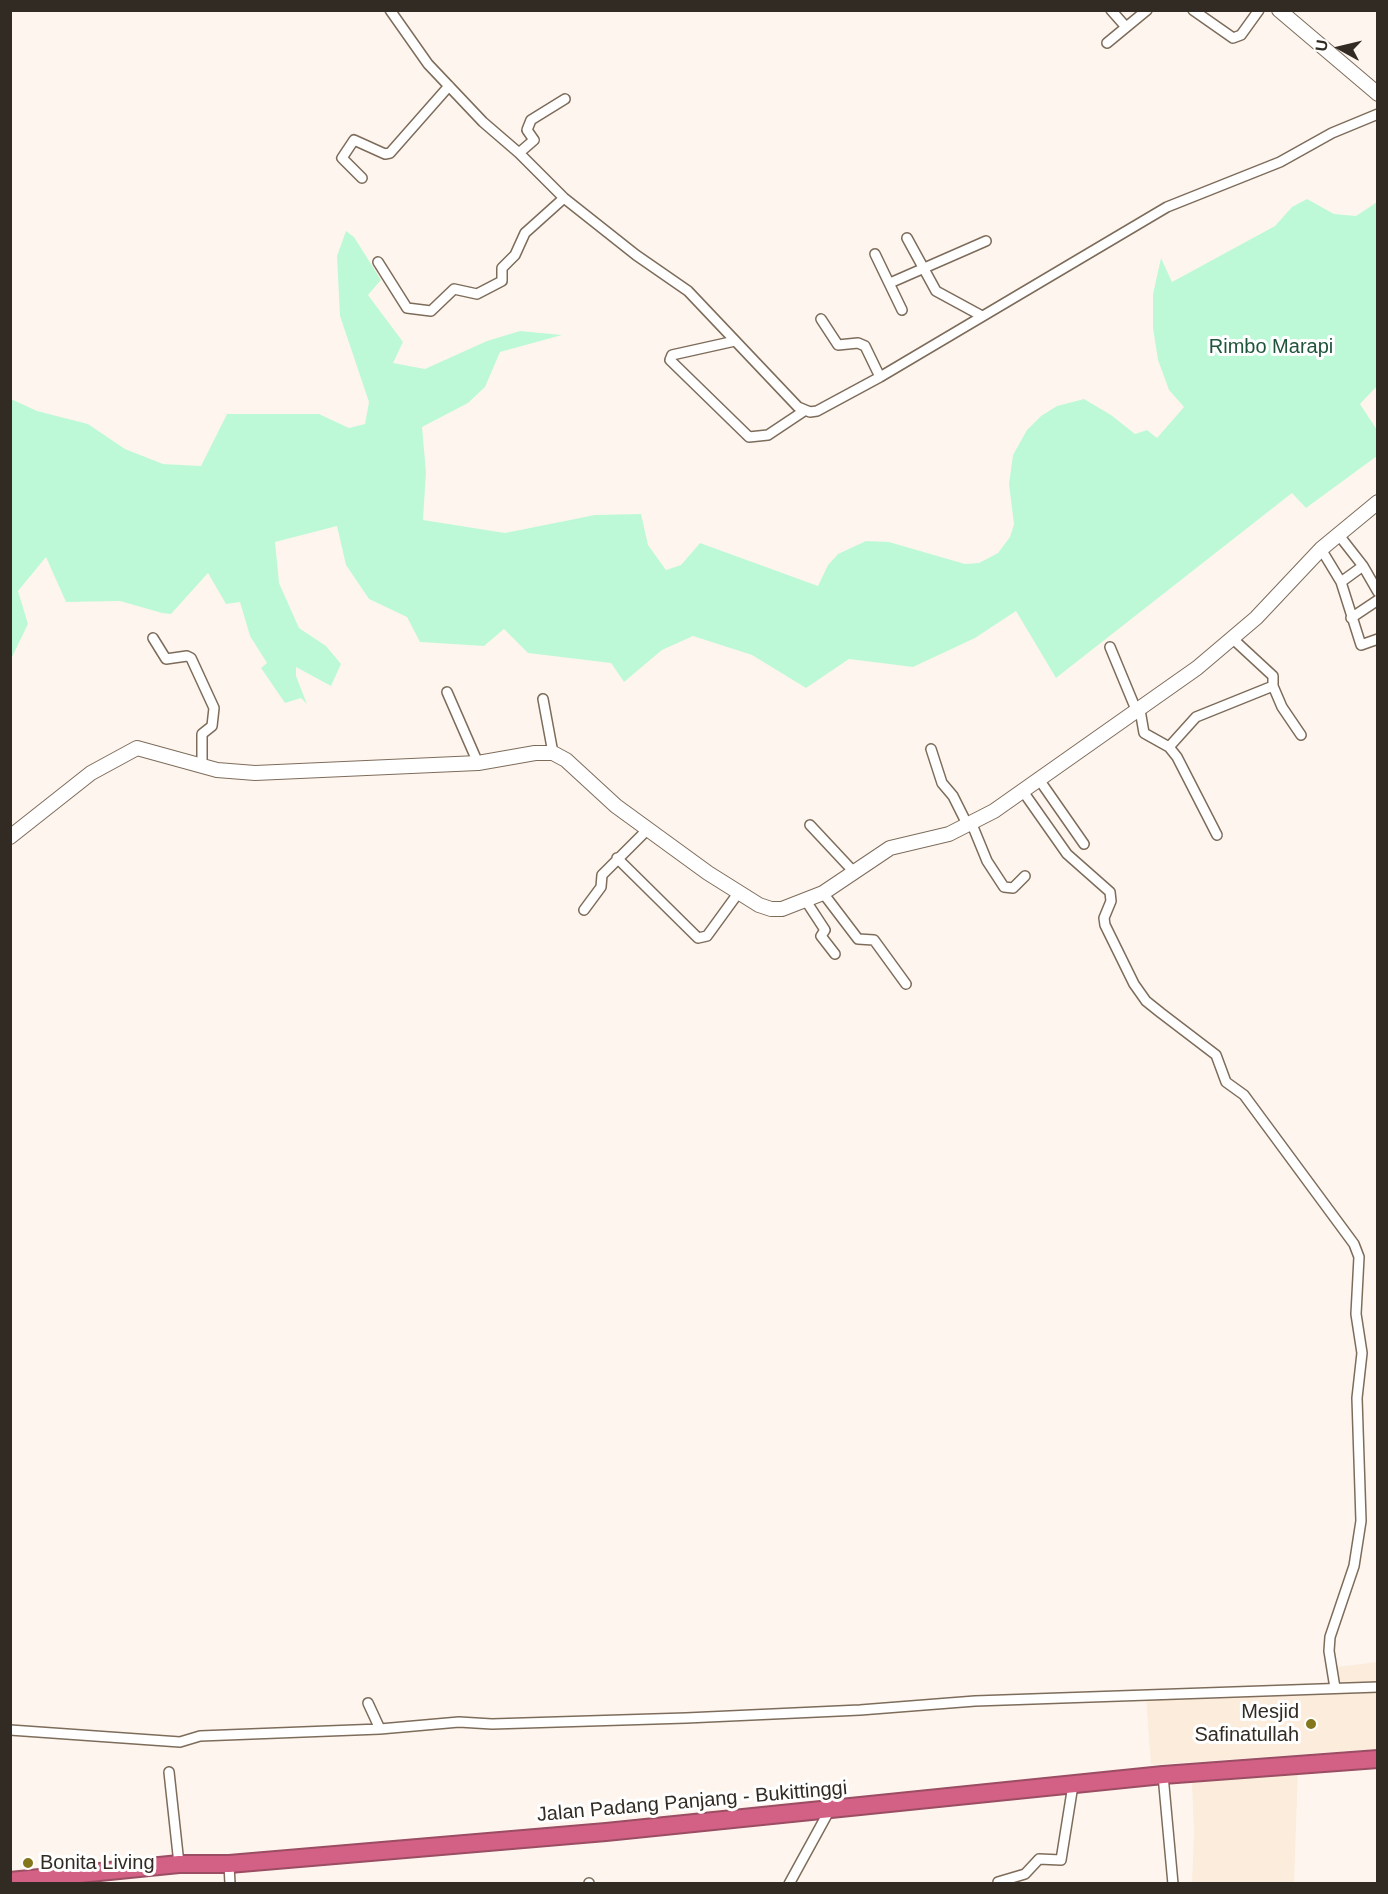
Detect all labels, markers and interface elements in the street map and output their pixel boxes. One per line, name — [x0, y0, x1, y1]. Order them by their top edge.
north arrow — [1310, 18, 1370, 78]
text: U — [1312, 39, 1331, 52]
park label: Rimbo Marapi — [1209, 335, 1333, 359]
place label: Mesjid Safinatullah — [1194, 1700, 1299, 1747]
marker: Mesjid Safinatullah — [1304, 1717, 1318, 1731]
street label: Jalan Padang Panjang - Bukittinggi — [536, 1776, 848, 1828]
place label: Bonita Living — [40, 1851, 155, 1875]
marker: Bonita Living — [21, 1856, 35, 1870]

